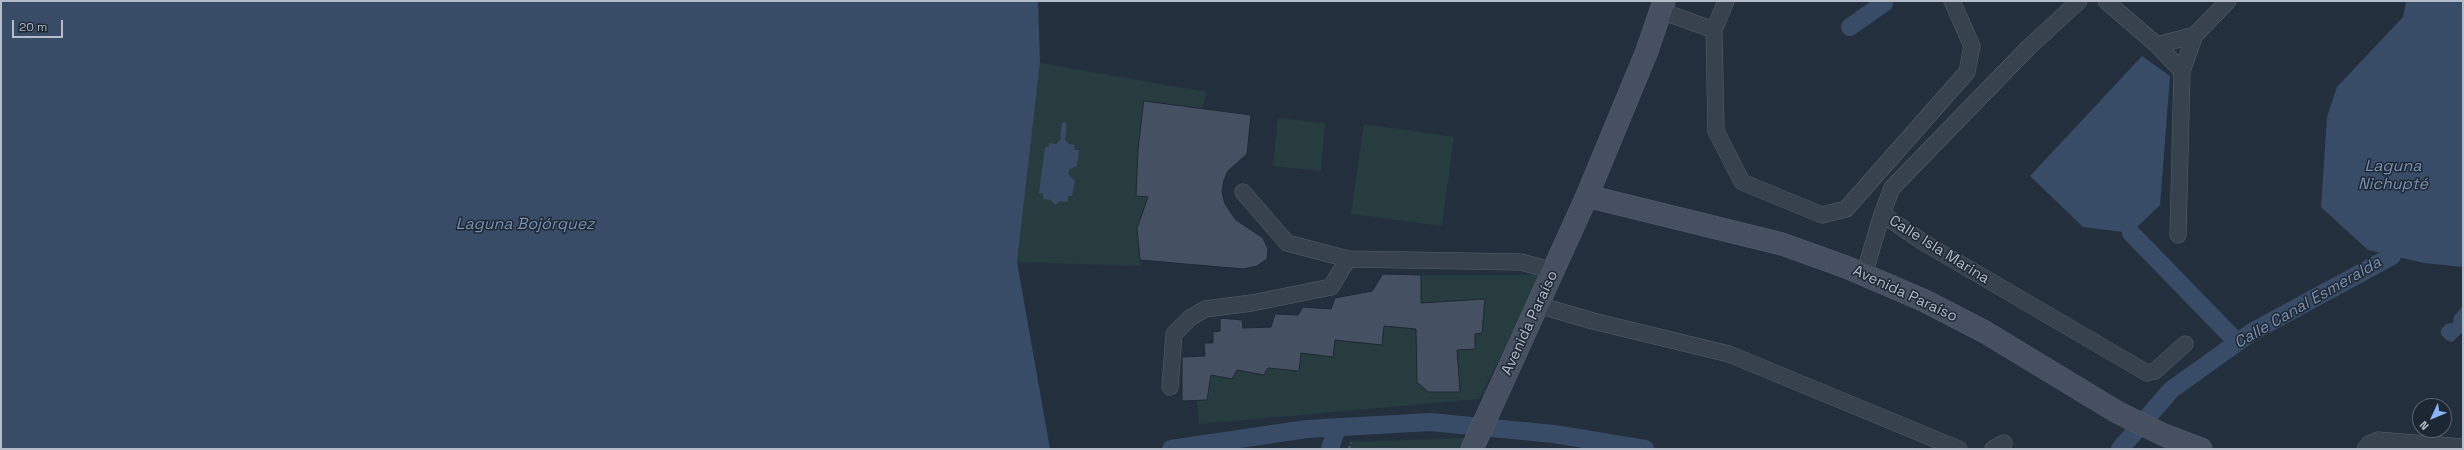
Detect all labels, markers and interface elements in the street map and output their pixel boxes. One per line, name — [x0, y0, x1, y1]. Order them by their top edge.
scale bar — [14, 12, 65, 38]
text: 20 m — [19, 19, 47, 35]
water label: Laguna Nichupté — [2358, 157, 2428, 195]
street label: Calle Isla Marina — [1886, 212, 1992, 288]
water label: Laguna Bojórquez — [456, 215, 594, 235]
water label: Calle Canal Esmeralda — [2231, 253, 2385, 353]
street label: Avenida Paraíso — [1850, 262, 1960, 326]
street label: Avenida Paraíso — [1498, 268, 1562, 378]
north arrow — [2412, 398, 2452, 438]
text: N — [2416, 418, 2432, 433]

